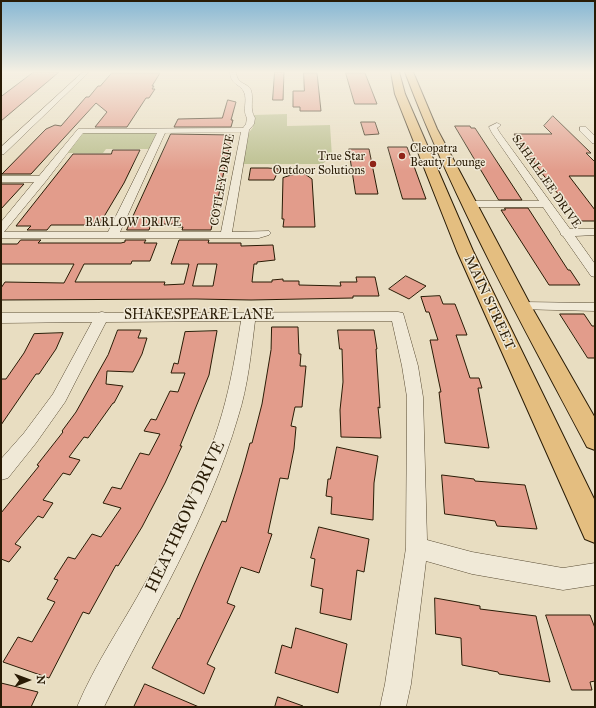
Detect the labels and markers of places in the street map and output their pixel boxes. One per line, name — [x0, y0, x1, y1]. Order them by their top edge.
place label: Cleopatra Beauty Lounge — [410, 142, 485, 170]
place label: True Star Outdoor Solutions — [273, 150, 365, 178]
marker: Cleopatra Beauty Lounge — [397, 151, 407, 161]
marker: True Star Outdoor Solutions — [368, 159, 378, 169]

